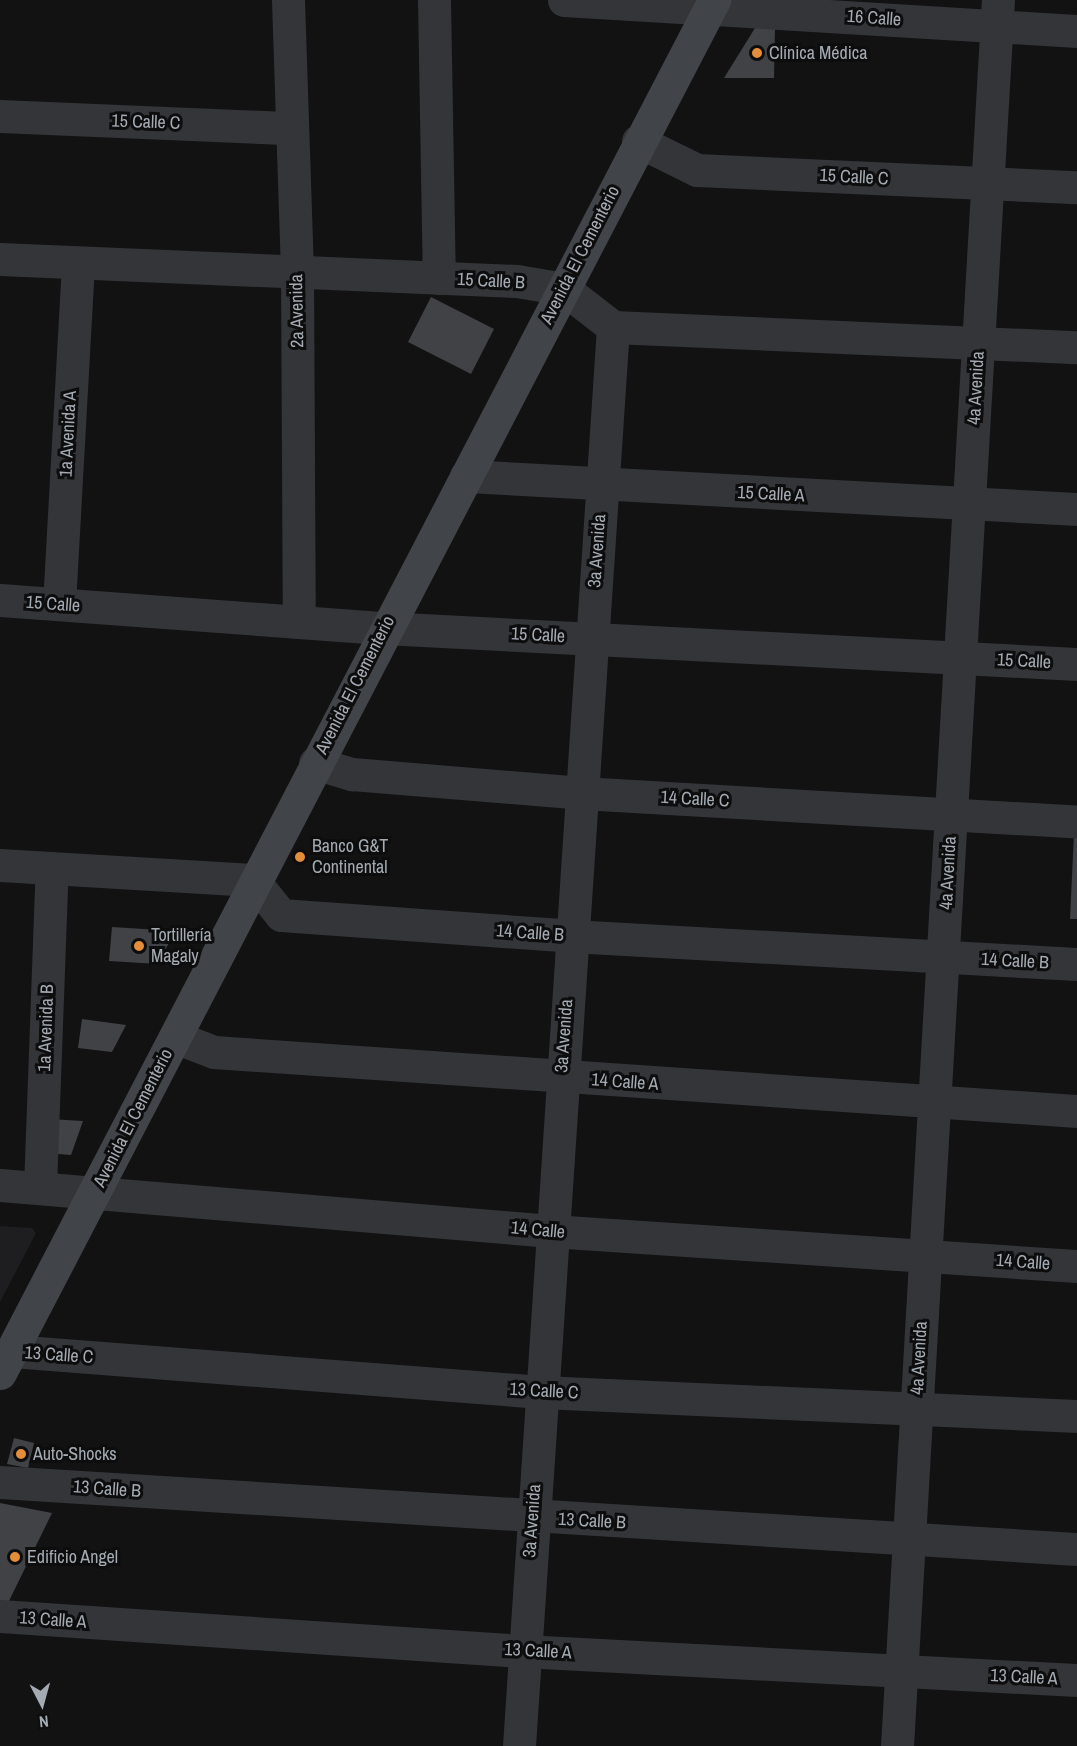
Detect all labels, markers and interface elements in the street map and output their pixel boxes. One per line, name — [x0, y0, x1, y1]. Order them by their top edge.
street label: 16 Calle — [846, 5, 902, 31]
place label: Clínica Médica — [769, 42, 867, 64]
marker: Clínica Médica — [750, 46, 764, 60]
street label: 15 Calle C — [111, 110, 181, 134]
street label: 15 Calle C — [819, 164, 889, 190]
street label: Avenida El Cementerio — [536, 182, 624, 328]
street label: 15 Calle B — [456, 268, 526, 294]
street label: 2a Avenida — [286, 274, 308, 348]
street label: 4a Avenida — [963, 350, 989, 426]
street label: 1a Avenida A — [55, 389, 81, 479]
street label: 15 Calle A — [736, 481, 806, 507]
street label: 3a Avenida — [584, 513, 610, 589]
street label: 15 Calle — [25, 591, 81, 617]
street label: Avenida El Cementerio — [311, 612, 399, 758]
street label: 15 Calle — [510, 623, 566, 647]
street label: 15 Calle — [996, 649, 1052, 673]
street label: 14 Calle C — [660, 786, 730, 812]
street label: 4a Avenida — [935, 835, 961, 911]
place label: Banco G&T Continental — [312, 836, 388, 878]
marker: Banco G&T Continental — [293, 850, 307, 864]
street label: 14 Calle B — [495, 920, 565, 946]
place label: Tortillería Magaly — [151, 925, 212, 968]
marker: Tortillería Magaly — [132, 939, 146, 953]
street label: 14 Calle B — [980, 948, 1050, 974]
street label: 1a Avenida B — [34, 983, 58, 1073]
street label: 3a Avenida — [551, 998, 577, 1074]
street label: Avenida El Cementerio — [89, 1045, 177, 1191]
street label: 14 Calle A — [590, 1069, 660, 1095]
street label: 14 Calle — [510, 1217, 566, 1243]
street label: 14 Calle — [995, 1249, 1051, 1275]
street label: 4a Avenida — [906, 1320, 932, 1396]
street label: 13 Calle C — [24, 1342, 94, 1368]
street label: 13 Calle C — [509, 1378, 579, 1404]
place label: Auto-Shocks — [33, 1443, 117, 1465]
marker: Auto-Shocks — [14, 1447, 28, 1461]
street label: 13 Calle B — [72, 1476, 142, 1502]
street label: 3a Avenida — [519, 1483, 545, 1559]
street label: 13 Calle B — [557, 1508, 627, 1534]
place label: Edificio Angel — [27, 1546, 119, 1568]
marker: Edificio Angel — [8, 1550, 22, 1564]
street label: 13 Calle A — [18, 1607, 88, 1633]
street label: 13 Calle A — [503, 1638, 573, 1664]
street label: 13 Calle A — [989, 1664, 1059, 1690]
north arrow — [12, 1674, 72, 1734]
text: N — [38, 1710, 50, 1733]

